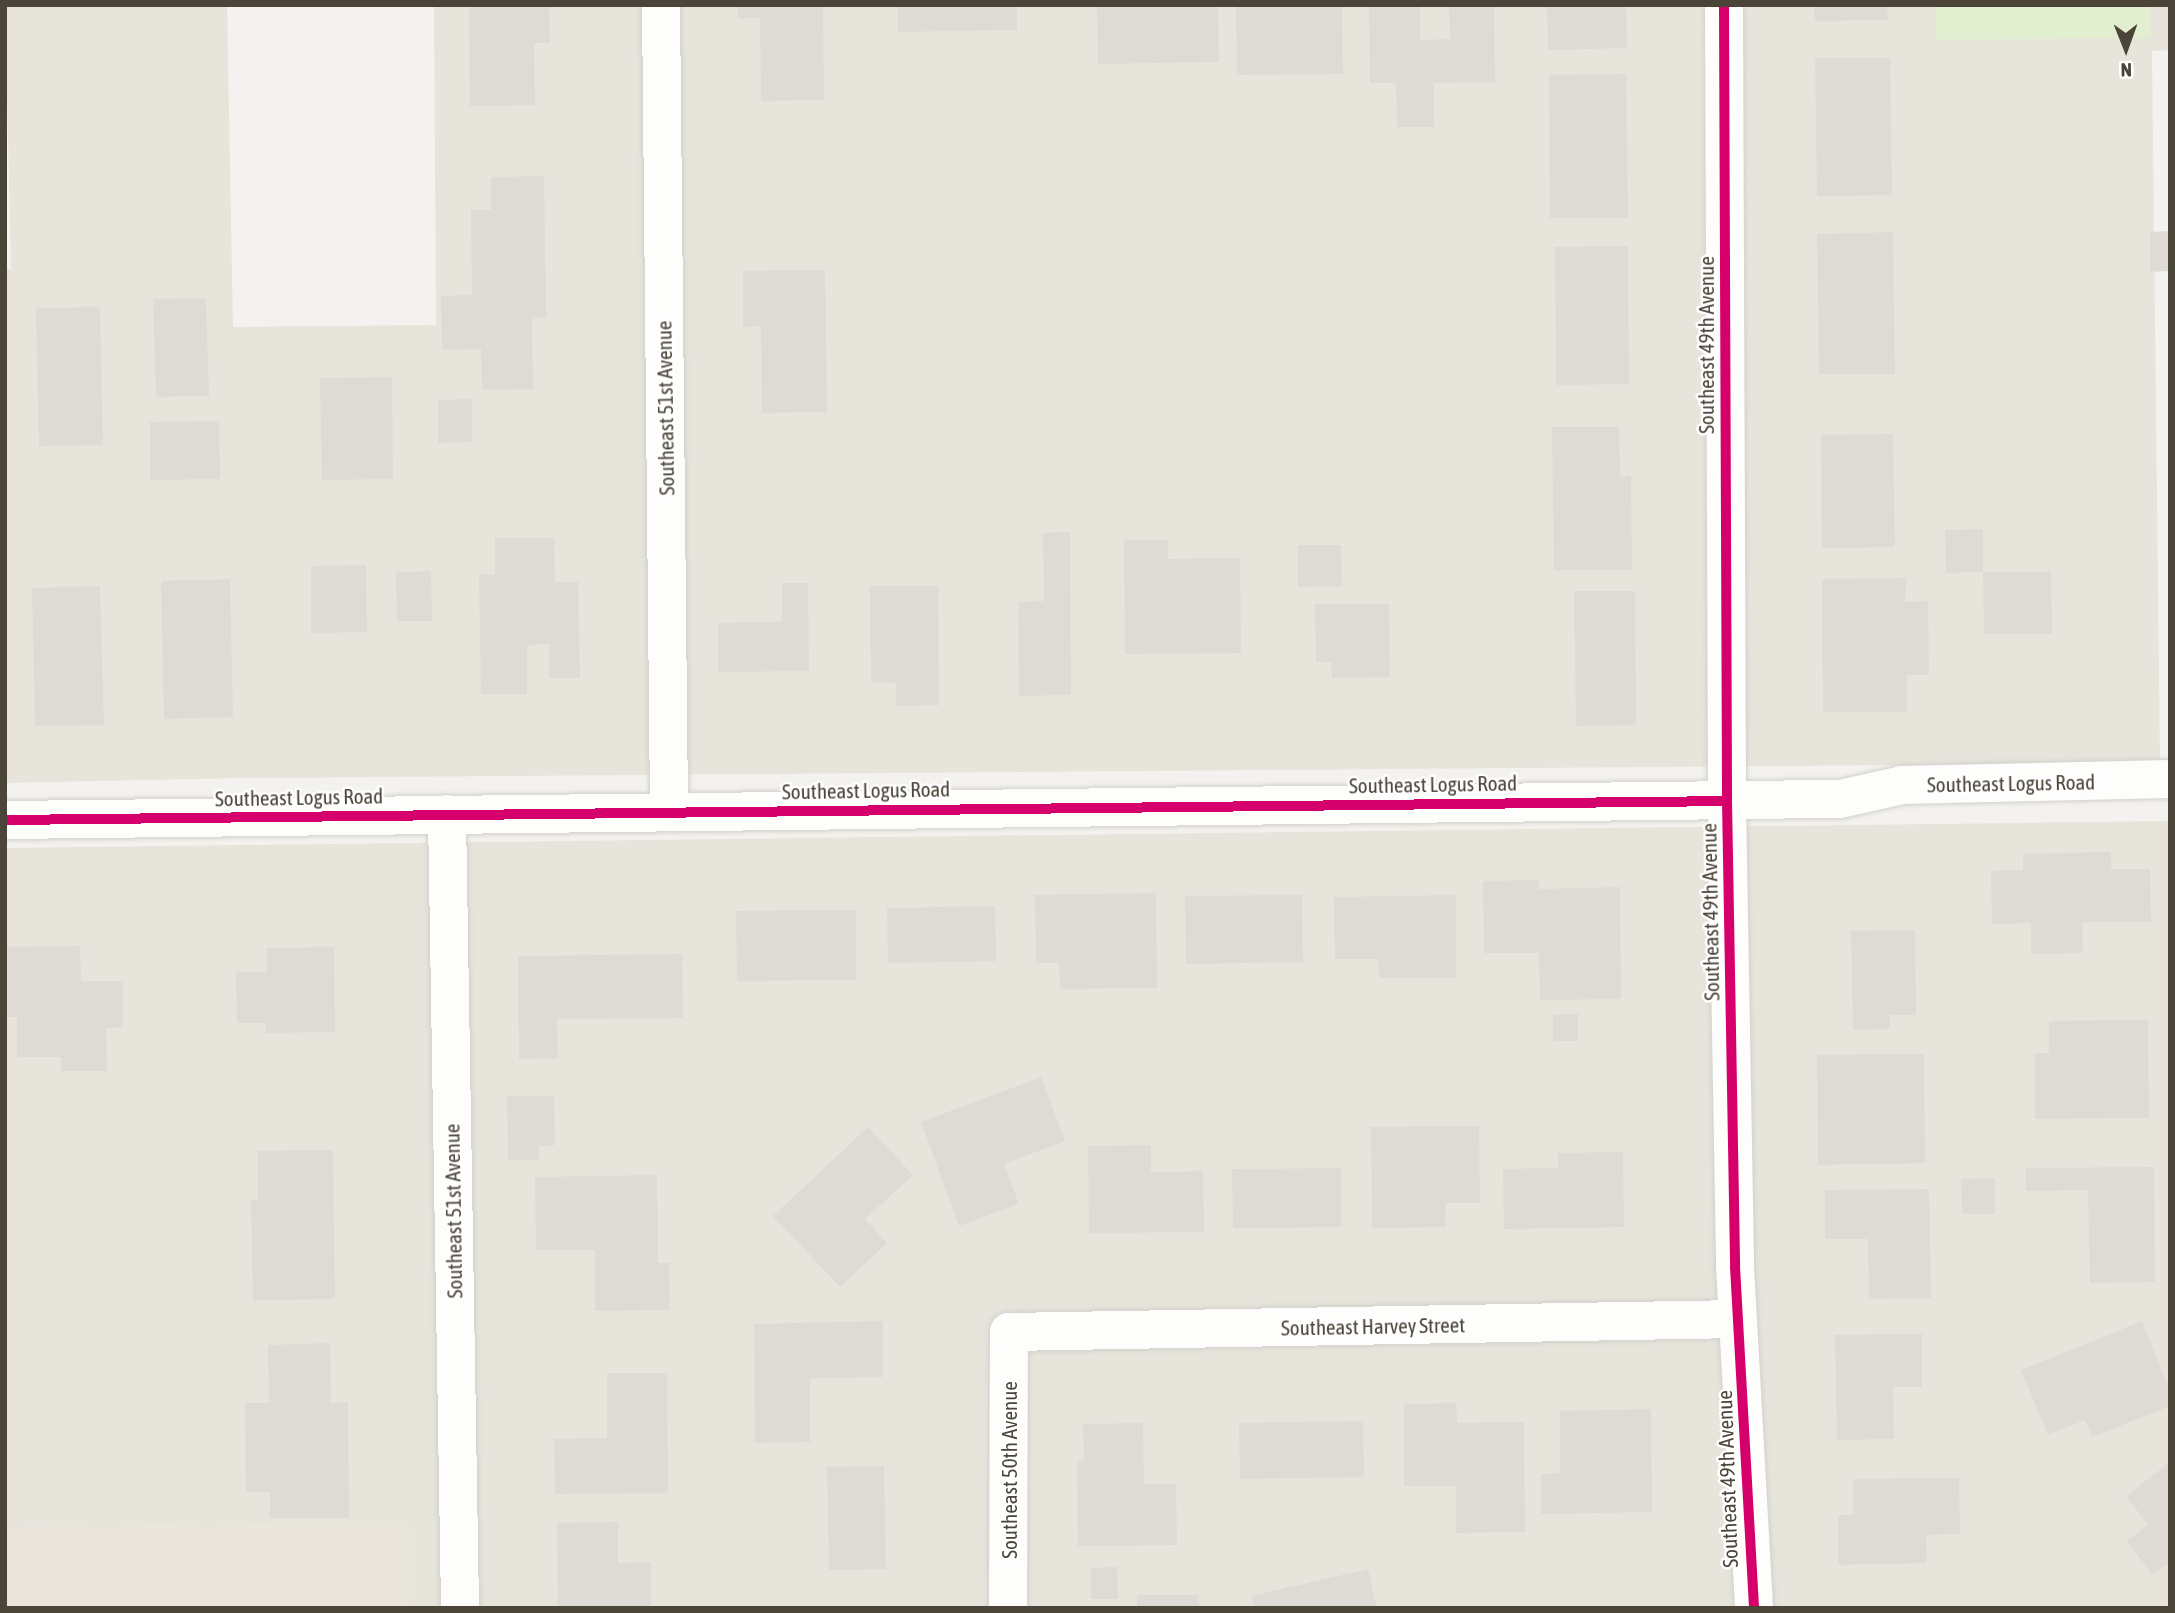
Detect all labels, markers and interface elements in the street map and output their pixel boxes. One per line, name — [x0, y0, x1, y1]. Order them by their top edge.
north arrow — [2091, 14, 2161, 84]
text: N — [2121, 59, 2132, 81]
street label: Southeast 49th Avenue — [1693, 256, 1719, 434]
street label: Southeast 51st Avenue — [651, 320, 679, 496]
street label: Southeast Logus Road — [1927, 769, 2095, 797]
street label: Southeast Logus Road — [1349, 770, 1517, 798]
street label: Southeast Logus Road — [782, 776, 950, 804]
street label: Southeast Logus Road — [215, 783, 383, 811]
street label: Southeast 49th Avenue — [1696, 823, 1724, 1001]
street label: Southeast 51st Avenue — [439, 1123, 467, 1299]
street label: Southeast Harvey Street — [1281, 1312, 1465, 1340]
street label: Southeast 50th Avenue — [996, 1381, 1022, 1559]
street label: Southeast 49th Avenue — [1711, 1390, 1743, 1568]

